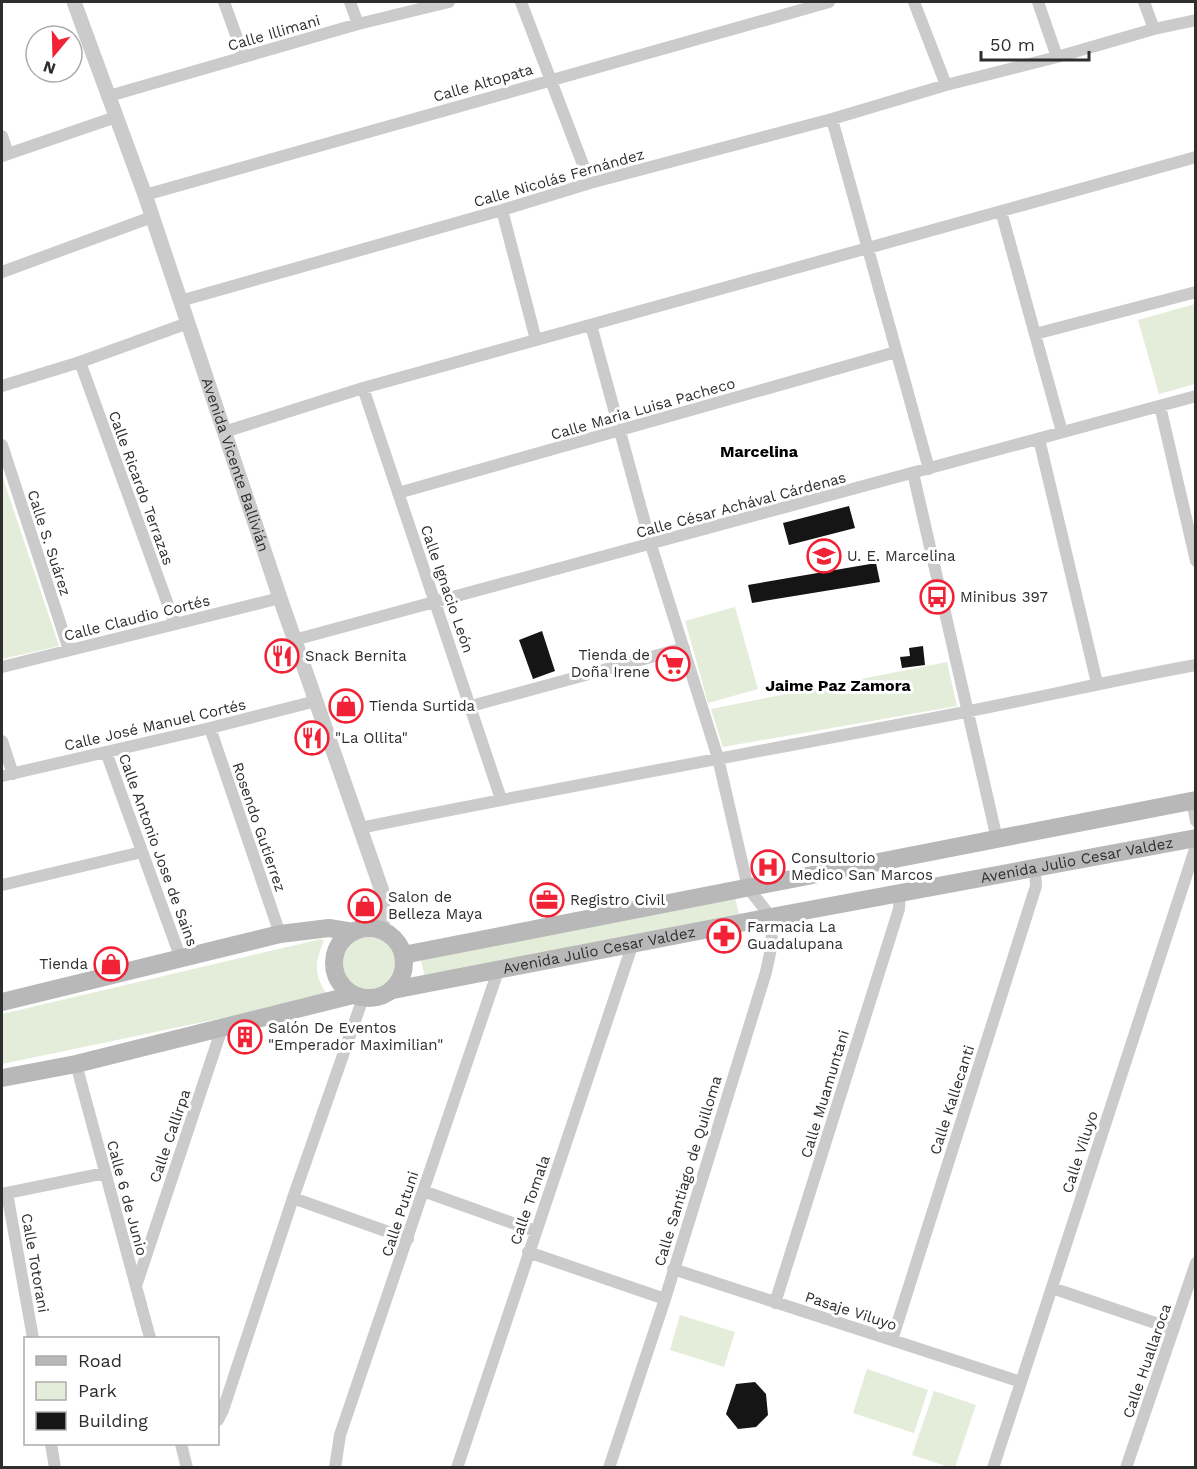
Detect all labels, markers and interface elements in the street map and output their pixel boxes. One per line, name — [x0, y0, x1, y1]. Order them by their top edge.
street label: Calle Illimani — [226, 11, 322, 55]
north arrow — [24, 24, 84, 84]
scale bar — [981, 24, 1089, 62]
text: 50 m — [990, 34, 1035, 55]
text: N — [41, 57, 58, 79]
street label: Calle Altopata — [431, 60, 535, 106]
street label: Calle Nicolás Fernández — [472, 145, 646, 211]
street label: Calle Maria Luisa Pacheco — [549, 374, 737, 444]
street label: Avenida Vicente Ballivián — [198, 375, 273, 554]
street label: Calle Ricardo Terrazas — [105, 409, 177, 568]
district label: Marcelina — [720, 442, 799, 461]
street label: Calle César Achával Cárdenas — [634, 468, 848, 542]
street label: Calle S. Suárez — [23, 488, 75, 598]
street label: Calle Ignacio León — [417, 523, 477, 655]
school or university icon: U. E. Marcelina — [806, 538, 842, 574]
place label: U. E. Marcelina — [847, 547, 956, 565]
bus stop icon: Minibus 397 — [919, 579, 955, 615]
place label: Minibus 397 — [960, 588, 1048, 606]
street label: Calle Claudio Cortés — [62, 591, 212, 645]
restaurant icon: Snack Bernita — [264, 638, 300, 674]
place label: Tienda de Doña Irene — [571, 646, 650, 681]
supermarket icon: Tienda de Doña Irene — [655, 646, 691, 682]
place label: Snack Bernita — [305, 647, 407, 665]
district label: Jaime Paz Zamora — [765, 676, 911, 695]
shop icon: Tienda Surtida — [328, 688, 364, 724]
street label: Calle José Manuel Cortés — [62, 695, 248, 755]
place label: Tienda Surtida — [369, 697, 476, 715]
restaurant icon: "La Ollita" — [294, 720, 330, 756]
place label: "La Ollita" — [335, 729, 408, 747]
street label: Calle Antonio Jose de Sains — [115, 751, 201, 949]
street label: Rosendo Gutierrez — [228, 760, 290, 894]
street label: Avenida Julio Cesar Valdez — [979, 833, 1175, 887]
hospital icon: Consultorio Medico San Marcos — [750, 849, 786, 885]
place label: Consultorio Medico San Marcos — [791, 849, 933, 884]
office icon: Registro Civil — [529, 882, 565, 918]
shop icon: Salon de Belleza Maya — [347, 888, 383, 924]
place label: Salon de Belleza Maya — [388, 888, 483, 923]
place label: Registro Civil — [570, 891, 666, 909]
pharmacy icon: Farmacia La Guadalupana — [706, 918, 742, 954]
place label: Farmacia La Guadalupana — [747, 918, 844, 953]
street label: Avenida Julio Cesar Valdez — [501, 923, 697, 978]
shop icon: Tienda — [93, 946, 129, 982]
place label: Tienda — [39, 955, 88, 973]
building icon: Salón De Eventos "Emperador Maximilian" — [227, 1019, 263, 1055]
place label: Salón De Eventos "Emperador Maximilian" — [268, 1019, 443, 1054]
street label: Calle Muamuntani — [797, 1028, 853, 1160]
street label: Calle Kallecanti — [926, 1043, 978, 1157]
street label: Calle Santiago de Quilloma — [650, 1073, 726, 1268]
street label: Calle Callirpa — [146, 1086, 195, 1185]
street label: Calle Viluyo — [1058, 1109, 1102, 1195]
street label: Calle 6 de Junio — [103, 1138, 151, 1258]
street label: Calle Tomala — [506, 1152, 554, 1247]
street label: Calle Putuni — [378, 1169, 422, 1259]
street label: Calle Totorani — [17, 1212, 53, 1314]
street label: Pasaje Viluyo — [803, 1288, 899, 1334]
street label: Calle Huallaroca — [1119, 1301, 1175, 1421]
legend — [24, 1337, 219, 1445]
text: Road — [78, 1350, 122, 1371]
text: Park — [78, 1380, 117, 1401]
text: Building — [78, 1410, 148, 1431]

